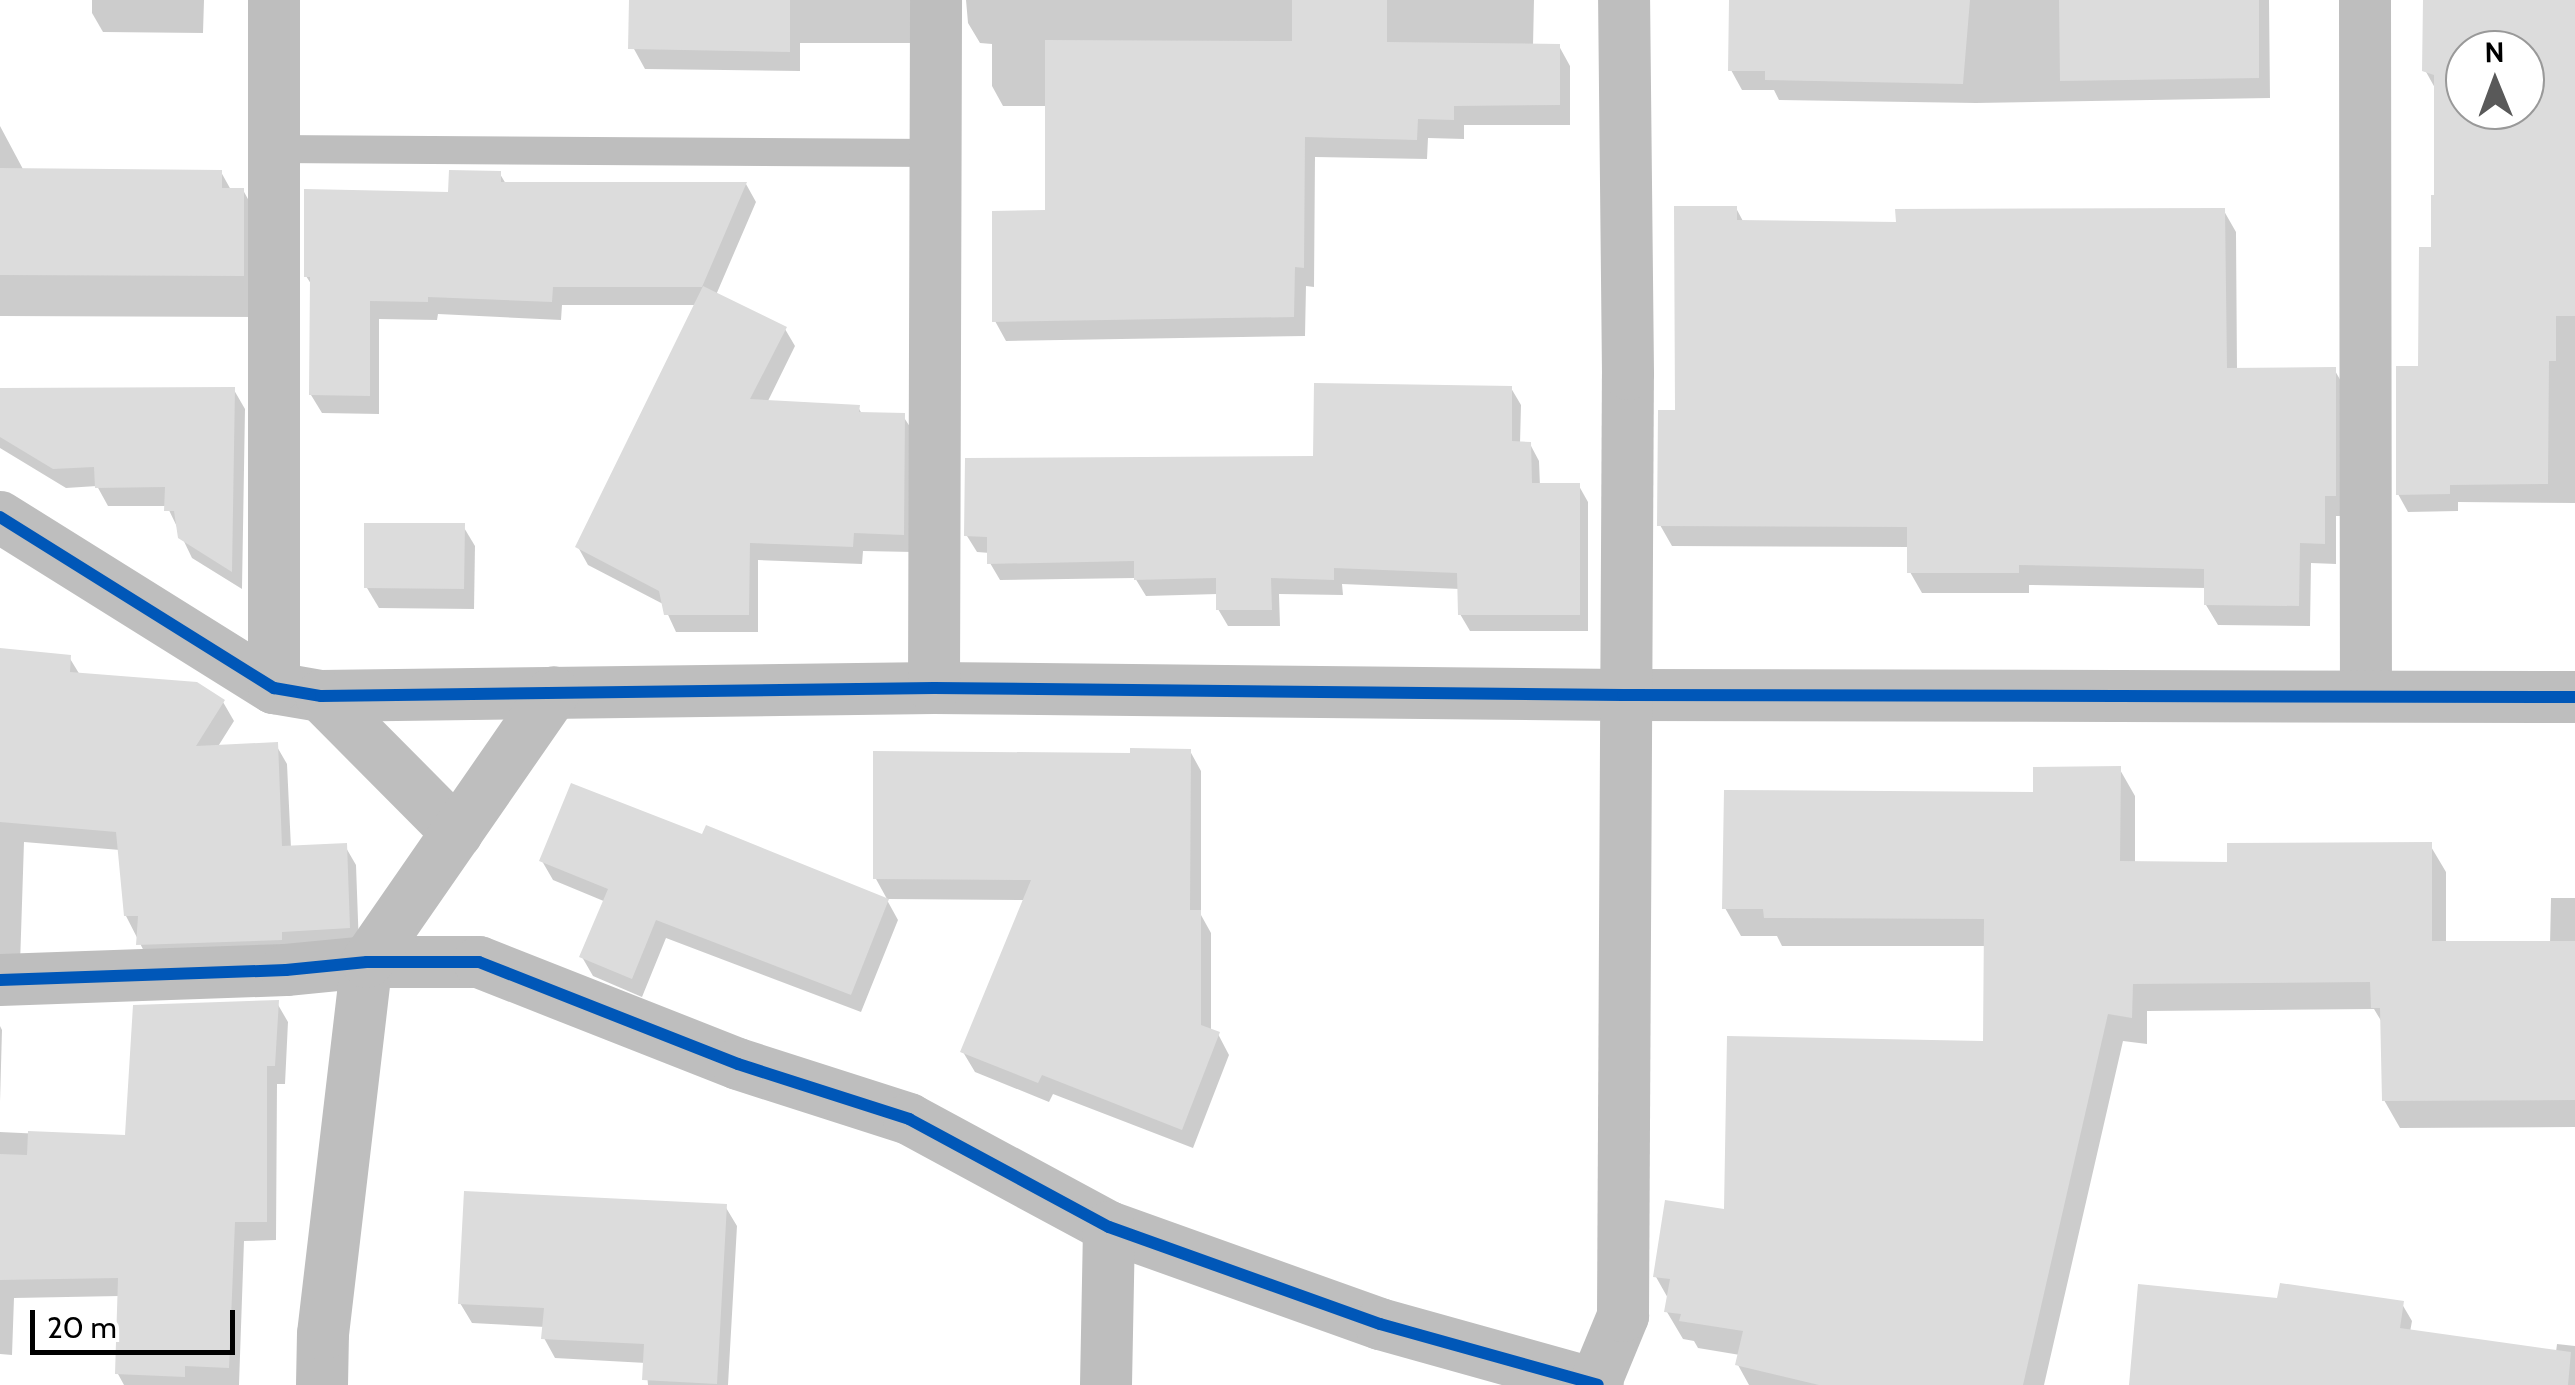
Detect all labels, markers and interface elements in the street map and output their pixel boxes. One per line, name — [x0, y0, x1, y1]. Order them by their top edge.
north arrow — [2445, 30, 2545, 130]
text: N — [2484, 35, 2505, 69]
scale bar — [35, 1290, 240, 1352]
text: 20 m — [47, 1309, 117, 1346]

